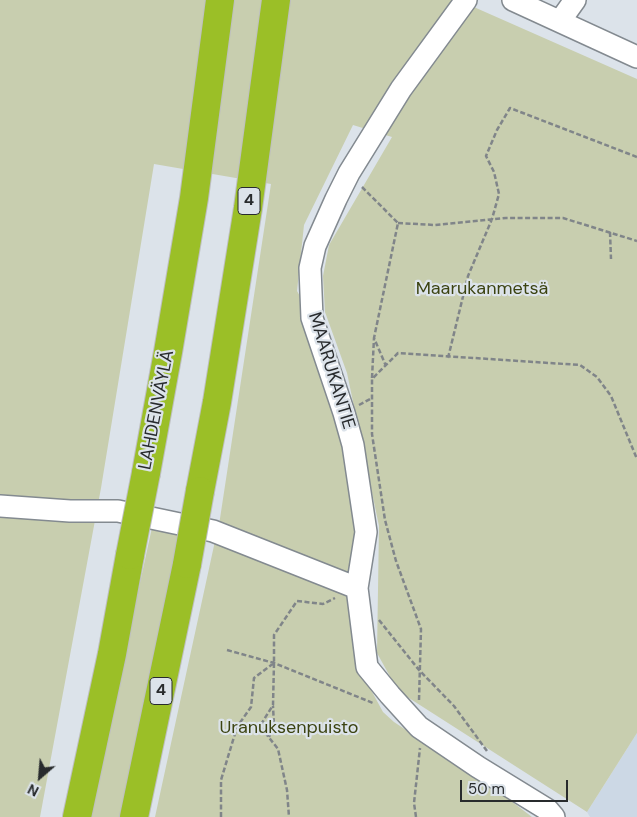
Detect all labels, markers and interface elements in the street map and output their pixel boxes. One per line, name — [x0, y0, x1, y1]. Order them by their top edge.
road number: 4 — [238, 188, 260, 215]
park label: Maarukanmetsä — [416, 278, 548, 300]
street label: MAARUKANTIE — [303, 310, 359, 432]
street label: LAHDENVÄYLÄ — [135, 348, 179, 472]
road number: 4 — [150, 678, 172, 704]
park label: Uranuksenpuisto — [219, 717, 359, 739]
north arrow — [15, 752, 65, 802]
scale bar — [462, 770, 570, 802]
text: 50 m — [468, 779, 505, 799]
text: N — [25, 780, 42, 801]

